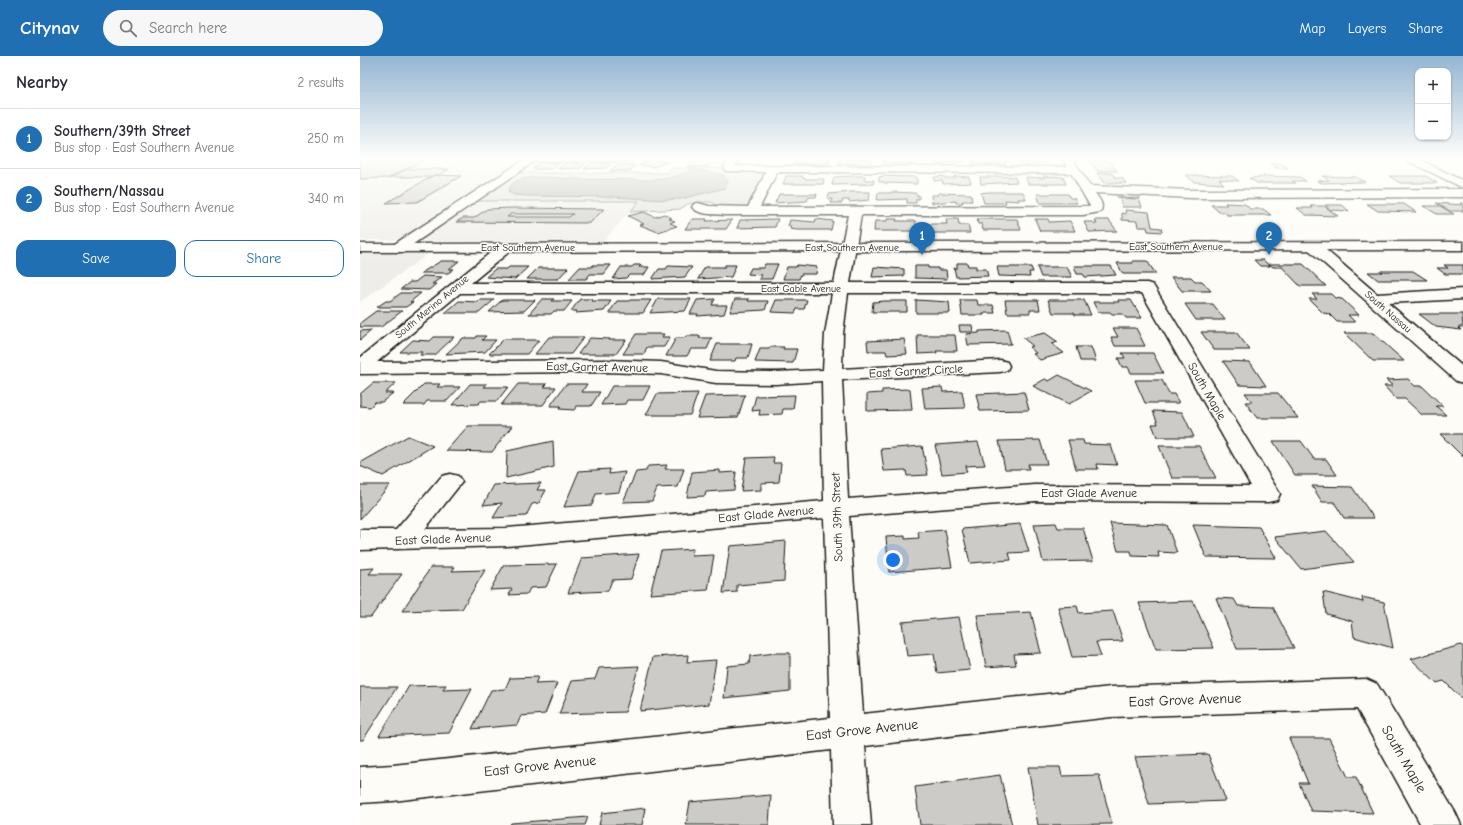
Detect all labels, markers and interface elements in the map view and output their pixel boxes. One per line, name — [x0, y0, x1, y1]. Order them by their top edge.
search box — [103, 10, 383, 46]
text: Citynav — [20, 17, 79, 39]
icon: search — [117, 17, 139, 39]
text: Search here — [149, 19, 227, 37]
text: Map — [1299, 20, 1326, 37]
text: Layers — [1348, 20, 1386, 37]
text: Share — [1408, 20, 1443, 37]
map controls — [1415, 68, 1451, 140]
button: + — [1415, 68, 1451, 104]
text: Nearby — [16, 73, 67, 92]
text: 2 results — [297, 75, 344, 90]
button: − — [1415, 104, 1451, 140]
text: Southern/39th Street — [54, 122, 190, 140]
text: 1 — [26, 131, 32, 146]
text: 250 m — [307, 131, 344, 146]
text: Bus stop · East Southern Avenue — [54, 140, 234, 155]
text: Southern/Nassau — [54, 182, 164, 200]
text: 2 — [26, 191, 32, 206]
text: 340 m — [308, 191, 344, 206]
text: Bus stop · East Southern Avenue — [54, 200, 234, 215]
pin: 1 — [909, 222, 935, 255]
pin: 2 — [1256, 222, 1282, 255]
button: Save — [16, 240, 176, 277]
button: Share — [184, 240, 344, 277]
street label: East Southern Avenue — [1129, 241, 1223, 253]
street label: East Southern Avenue — [481, 242, 575, 254]
street label: East Southern Avenue — [805, 242, 899, 254]
street label: South Merino Avenue — [393, 273, 471, 341]
street label: East Gable Avenue — [761, 283, 841, 295]
street label: South Nassau — [1362, 289, 1414, 335]
street label: East Garnet Avenue — [546, 359, 648, 375]
street label: South Maple — [1185, 360, 1229, 422]
street label: East Garnet Circle — [868, 362, 964, 380]
street label: South 39th Street — [828, 472, 846, 562]
street label: East Glade Avenue — [1041, 486, 1137, 500]
street label: East Glade Avenue — [717, 503, 815, 525]
street label: East Glade Avenue — [395, 530, 491, 548]
your location — [883, 550, 903, 570]
street label: East Grove Avenue — [1128, 690, 1242, 710]
street label: East Grove Avenue — [805, 716, 919, 744]
street label: South Maple — [1378, 722, 1430, 796]
street label: East Grove Avenue — [483, 752, 597, 780]

